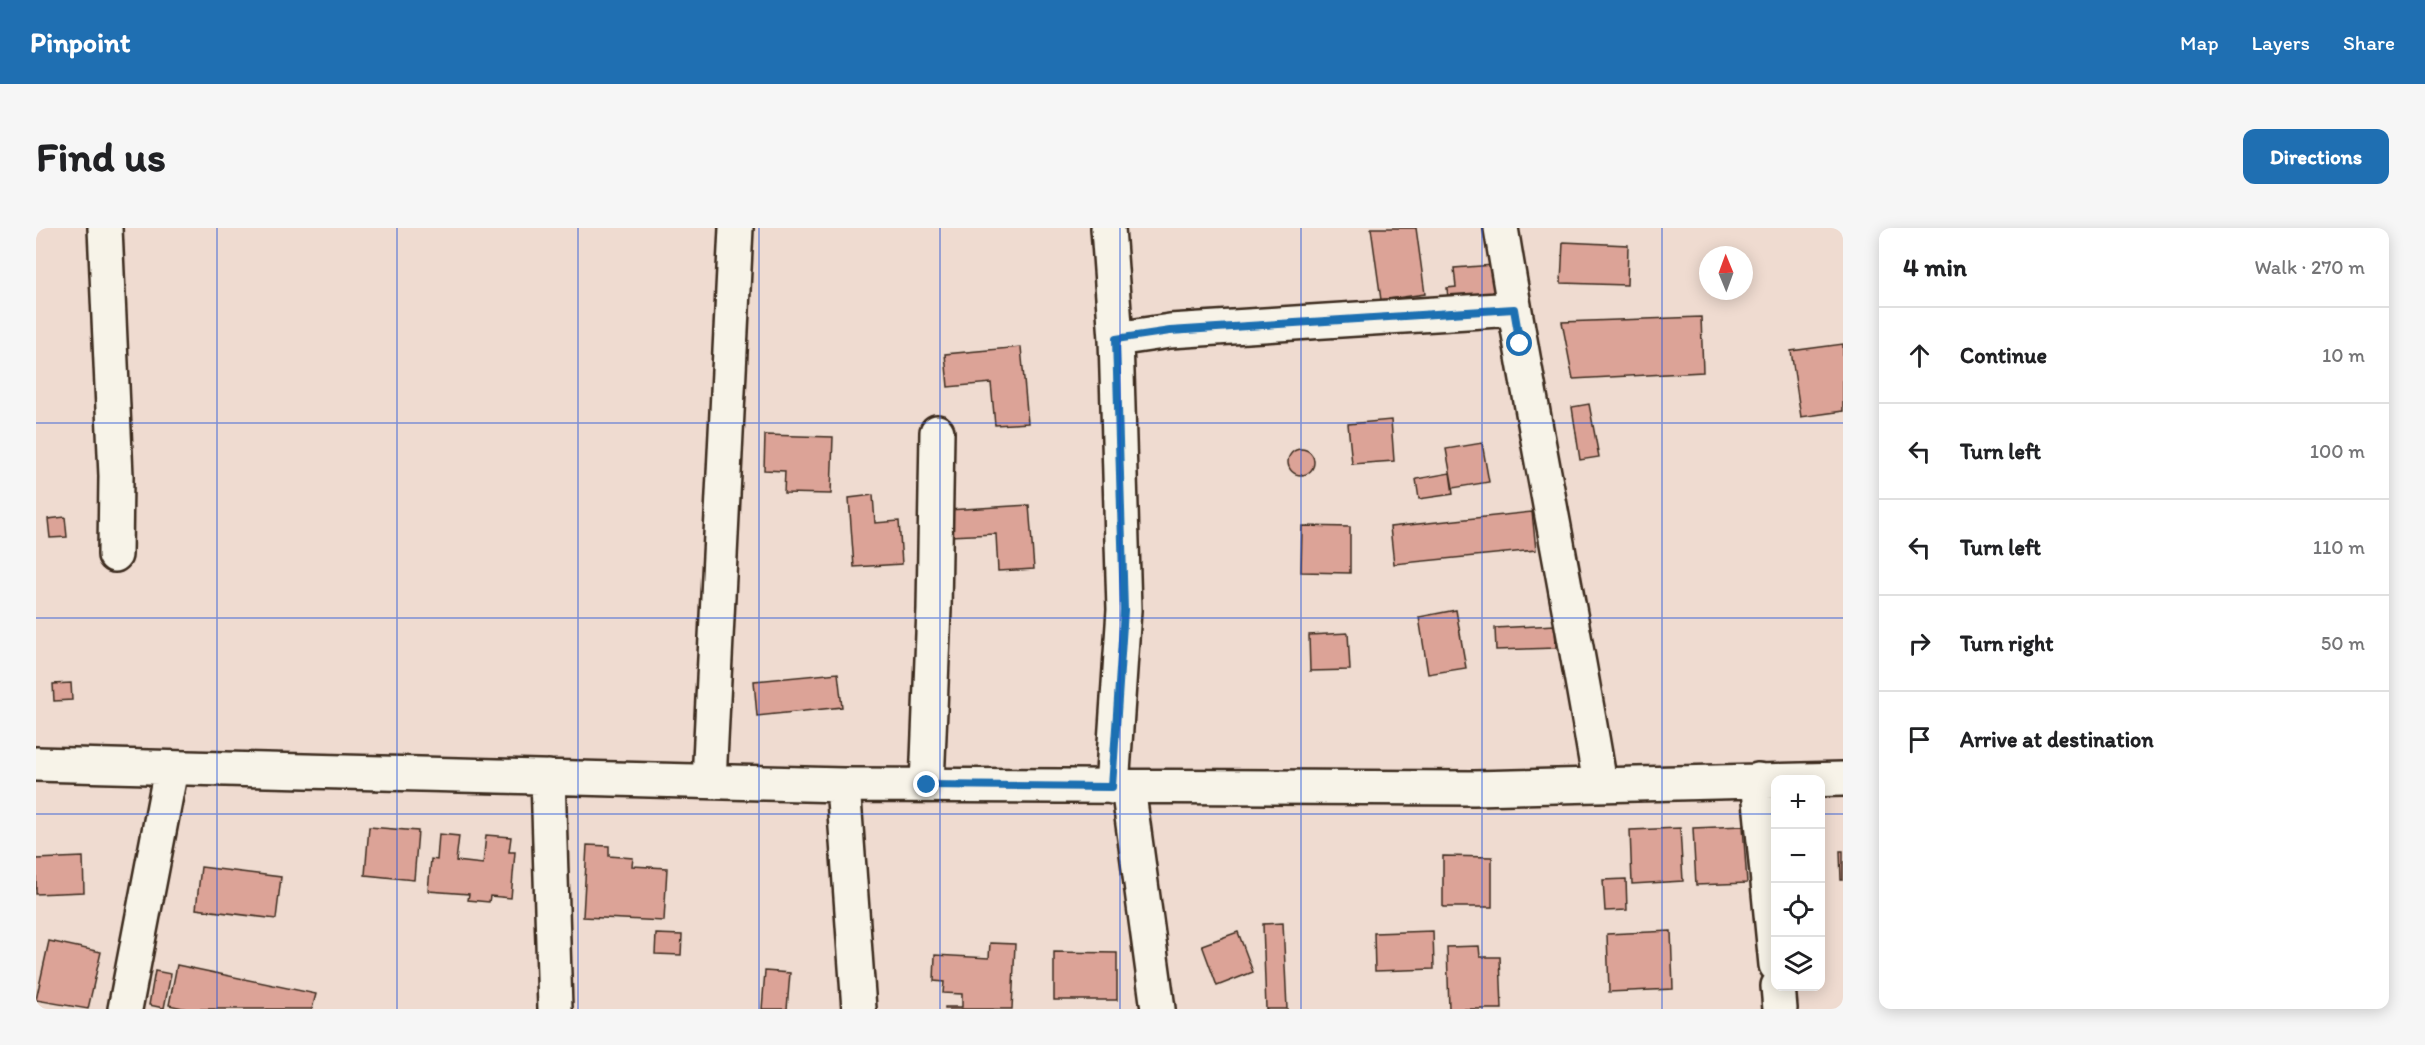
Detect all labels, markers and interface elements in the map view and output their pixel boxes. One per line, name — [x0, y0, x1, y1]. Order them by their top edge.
text: Pinpoint — [30, 25, 131, 59]
text: Map — [2180, 30, 2219, 55]
text: Layers — [2252, 30, 2310, 55]
text: Share — [2343, 30, 2395, 55]
button: Directions — [2243, 129, 2389, 184]
text: Find us — [36, 131, 166, 182]
north arrow — [1699, 246, 1753, 300]
text: 4 min — [1903, 251, 1967, 283]
text: Walk · 270 m — [2254, 255, 2365, 279]
route start — [1506, 330, 1532, 356]
icon: ahead — [1903, 339, 1936, 372]
text: Continue — [1960, 342, 2047, 369]
text: 10 m — [2322, 343, 2365, 367]
icon: left — [1903, 435, 1936, 468]
text: Turn left — [1960, 438, 2041, 465]
text: 100 m — [2310, 439, 2365, 463]
icon: left — [1903, 531, 1936, 564]
text: Turn left — [1960, 534, 2041, 561]
text: 110 m — [2313, 535, 2365, 559]
icon: right — [1903, 627, 1936, 660]
text: Turn right — [1960, 630, 2054, 657]
text: 50 m — [2321, 631, 2365, 655]
icon: arrive — [1903, 723, 1936, 756]
text: Arrive at destination — [1960, 726, 2154, 753]
route end — [913, 771, 939, 797]
map controls — [1771, 775, 1825, 991]
button: + — [1771, 775, 1825, 829]
button: − — [1771, 829, 1825, 883]
button: locate — [1771, 883, 1825, 937]
button: layers — [1771, 937, 1825, 991]

